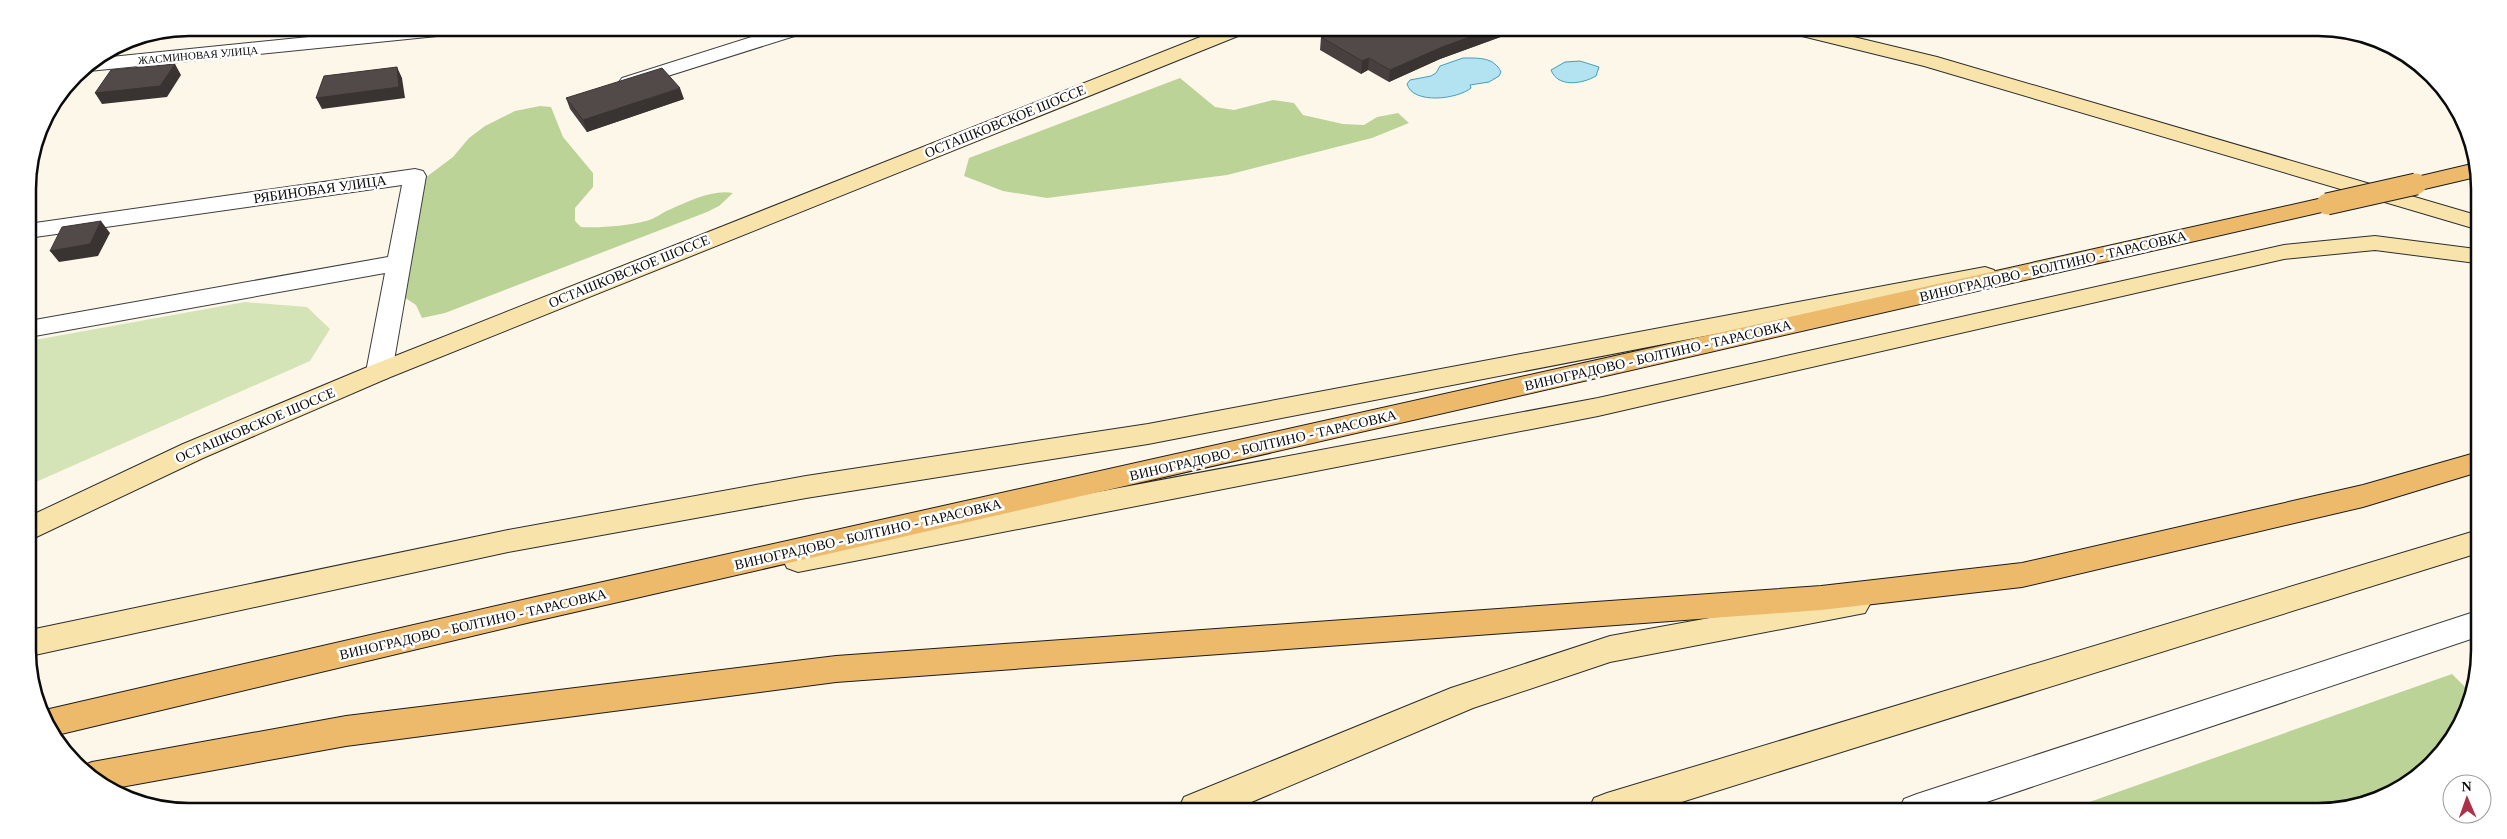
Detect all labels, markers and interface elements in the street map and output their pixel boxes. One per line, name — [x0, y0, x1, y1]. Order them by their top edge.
street label: ЖАСМИНОВАЯ УЛИЦА — [137, 44, 259, 66]
street label: ОСТАШКОВСКОЕ ШОССЕ — [923, 82, 1088, 161]
street label: РЯБИНОВАЯ УЛИЦА — [253, 173, 388, 206]
street label: ВИНОГРАДОВО - БОЛТИНО - ТАРАСОВКА — [1918, 228, 2189, 305]
street label: ОСТАШКОВСКОЕ ШОССЕ — [547, 232, 712, 311]
street label: ВИНОГРАДОВО - БОЛТИНО - ТАРАСОВКА — [1523, 317, 1794, 394]
street label: ОСТАШКОВСКОЕ ШОССЕ — [173, 385, 337, 466]
street label: ВИНОГРАДОВО - БОЛТИНО - ТАРАСОВКА — [1128, 407, 1399, 484]
street label: ВИНОГРАДОВО - БОЛТИНО - ТАРАСОВКА — [733, 496, 1004, 573]
street label: ВИНОГРАДОВО - БОЛТИНО - ТАРАСОВКА — [338, 586, 609, 663]
north arrow — [2442, 774, 2492, 824]
text: N — [2461, 779, 2472, 794]

